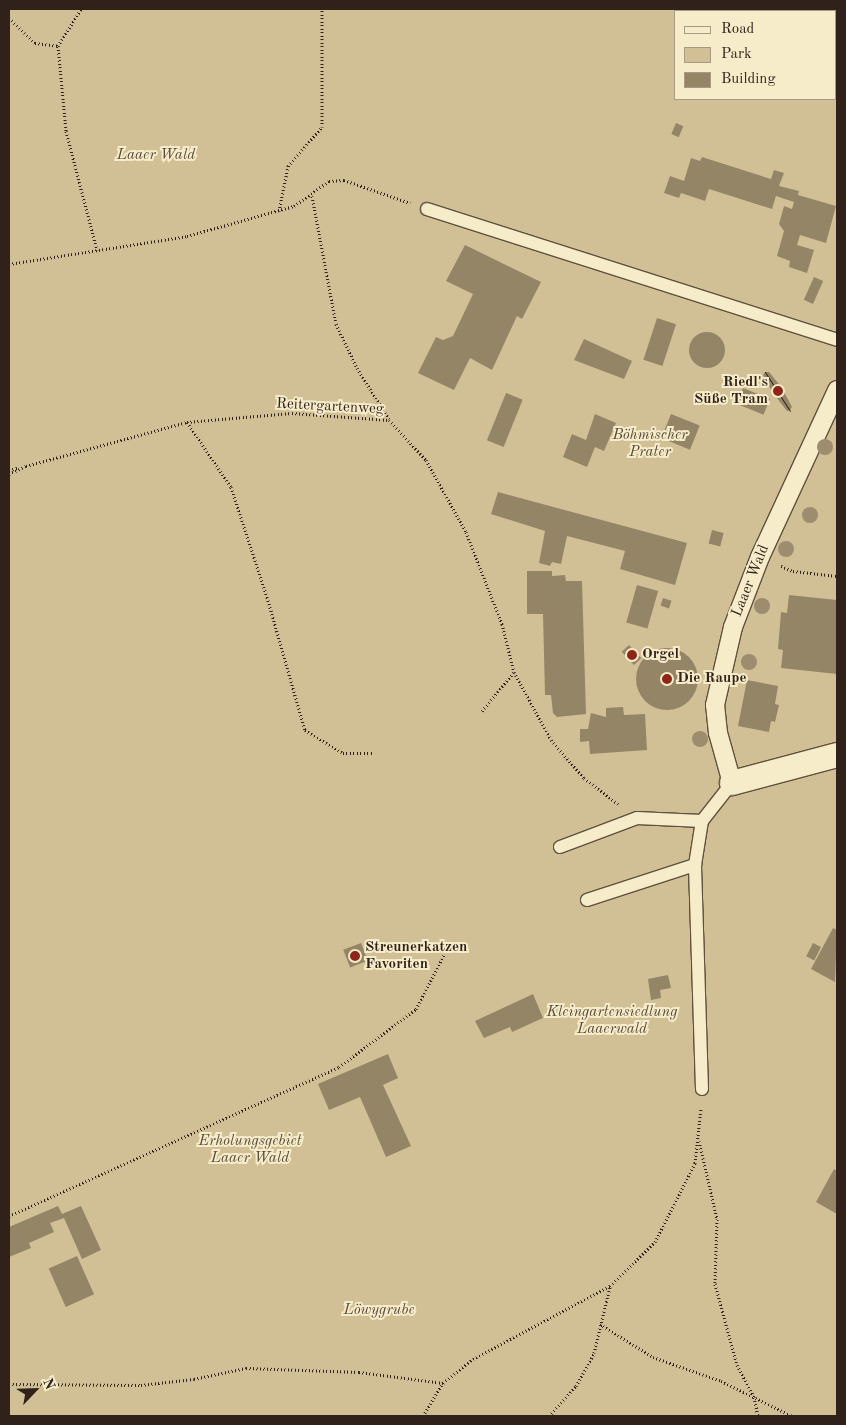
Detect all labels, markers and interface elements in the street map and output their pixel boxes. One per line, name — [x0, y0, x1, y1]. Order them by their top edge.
legend — [674, 10, 836, 100]
text: Road — [721, 22, 754, 37]
text: Park — [721, 47, 752, 62]
text: Building — [721, 72, 776, 87]
park label: Laaer Wald — [117, 147, 195, 165]
place label: Riedl's Süße Tram — [694, 373, 768, 408]
marker: Riedl's Süße Tram — [772, 385, 784, 397]
street label: Reitergartenweg — [276, 395, 384, 419]
park label: Böhmischer Prater — [613, 426, 687, 461]
street label: Laaer Wald — [728, 542, 774, 620]
place label: Orgel — [642, 646, 679, 664]
marker: Orgel — [626, 649, 638, 661]
place label: Die Raupe — [677, 670, 747, 688]
marker: Die Raupe — [661, 673, 673, 685]
place label: Streunerkatzen Favoriten — [365, 938, 467, 973]
marker: Streunerkatzen Favoriten — [349, 950, 361, 962]
park label: Kleingartensiedlung Laaerwald — [547, 1003, 677, 1038]
park label: Erholungsgebiet Laaer Wald — [198, 1132, 302, 1167]
park label: Löwygrube — [343, 1302, 415, 1320]
north arrow — [10, 1365, 60, 1415]
text: N — [40, 1376, 57, 1392]

